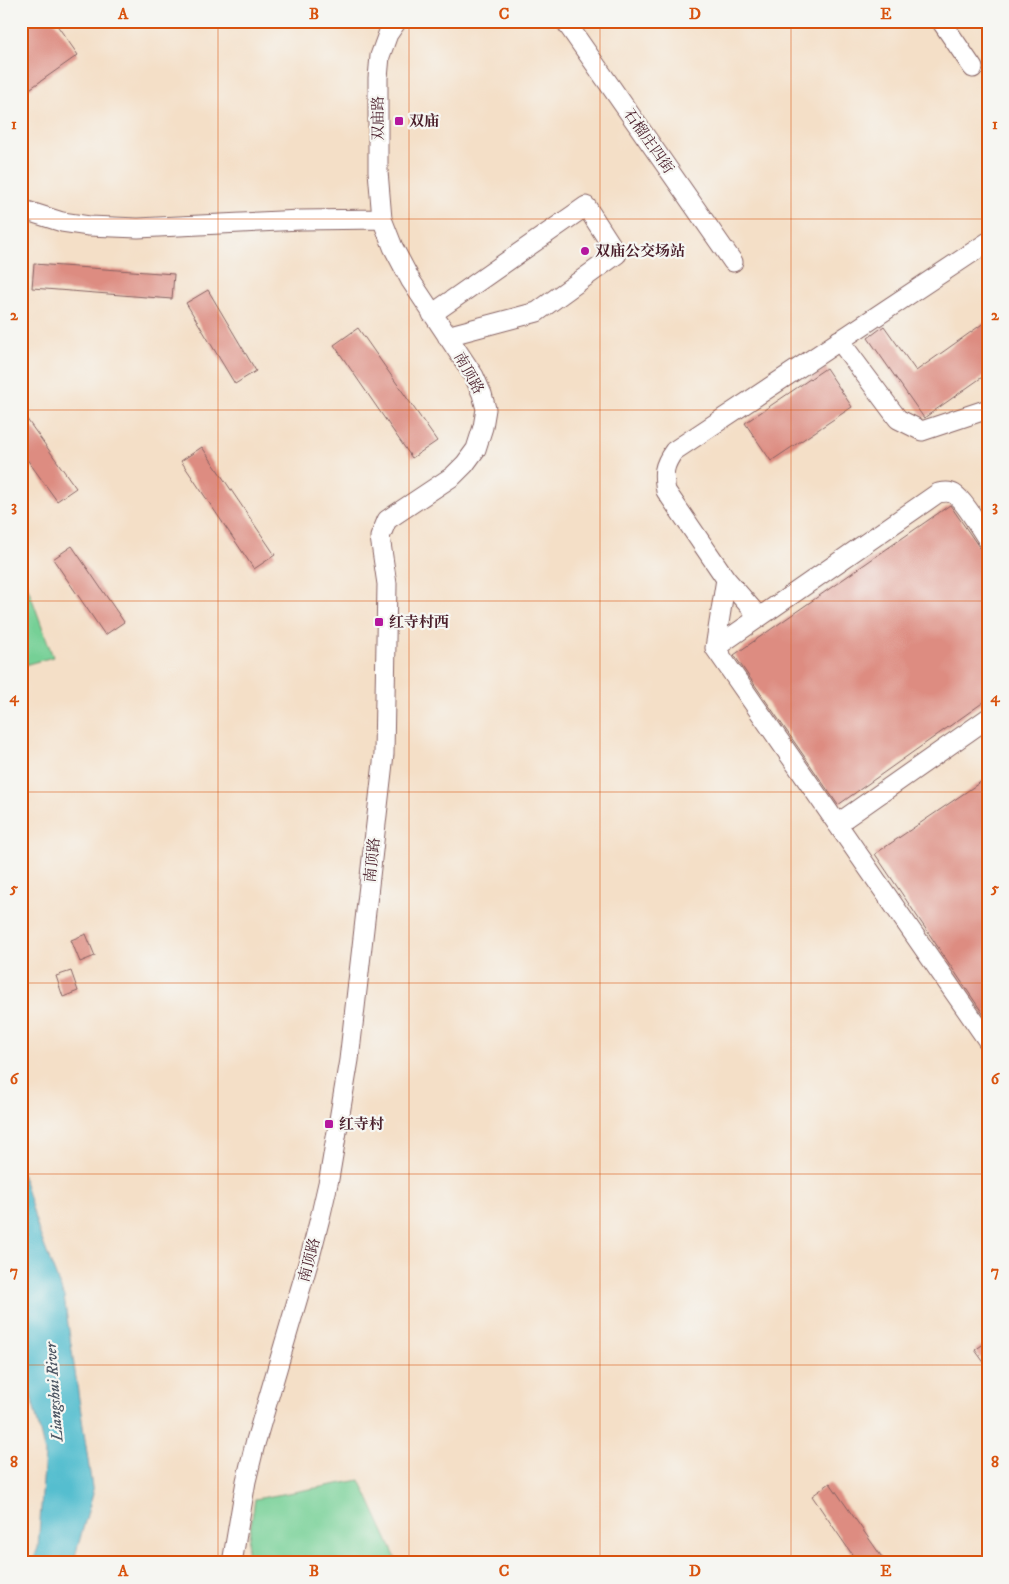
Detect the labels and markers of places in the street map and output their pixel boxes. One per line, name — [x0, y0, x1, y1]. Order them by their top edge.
place label: 双庙 — [409, 112, 439, 131]
marker: 双庙 — [393, 115, 405, 127]
place label: 双庙公交场站 — [595, 242, 685, 261]
marker: 双庙公交场站 — [579, 245, 591, 257]
place label: 红寺村西 — [389, 613, 449, 632]
marker: 红寺村西 — [373, 616, 385, 628]
place label: 红寺村 — [339, 1115, 384, 1134]
marker: 红寺村 — [323, 1118, 335, 1130]

